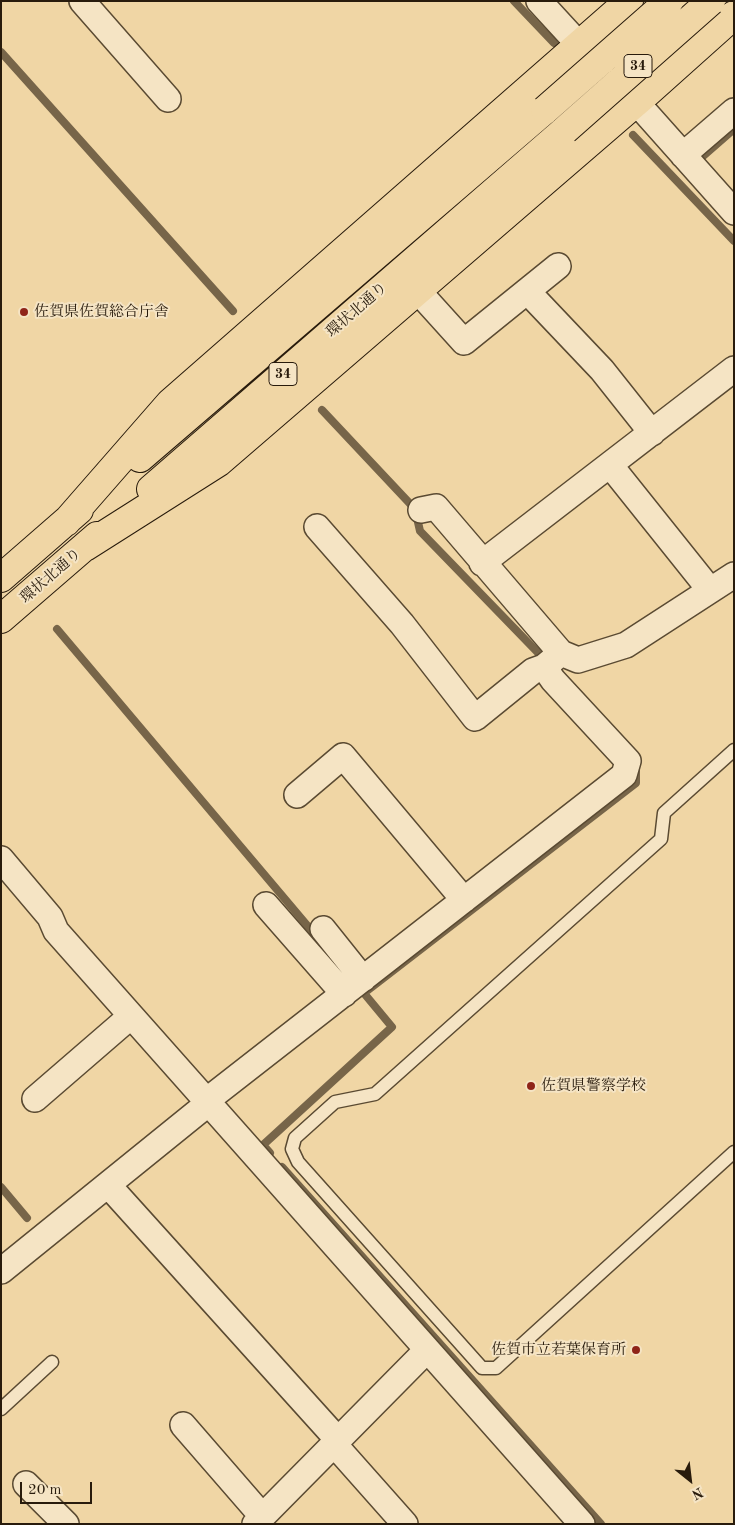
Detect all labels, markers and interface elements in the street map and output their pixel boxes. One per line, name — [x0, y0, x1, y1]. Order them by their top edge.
road number: 34 — [624, 54, 652, 78]
street label: 環状北通り — [323, 279, 391, 341]
place label: 佐賀県佐賀総合庁舎 — [34, 303, 169, 321]
marker: 佐賀県佐賀総合庁舎 — [18, 306, 30, 318]
road number: 34 — [269, 362, 297, 386]
street label: 環状北通り — [17, 545, 85, 607]
place label: 佐賀県警察学校 — [541, 1077, 646, 1095]
marker: 佐賀県警察学校 — [525, 1080, 537, 1092]
place label: 佐賀市立若葉保育所 — [491, 1341, 626, 1359]
marker: 佐賀市立若葉保育所 — [630, 1344, 642, 1356]
north arrow — [665, 1455, 715, 1505]
scale bar — [22, 1472, 95, 1504]
text: 20 m — [28, 1483, 62, 1498]
text: N — [689, 1484, 705, 1502]

